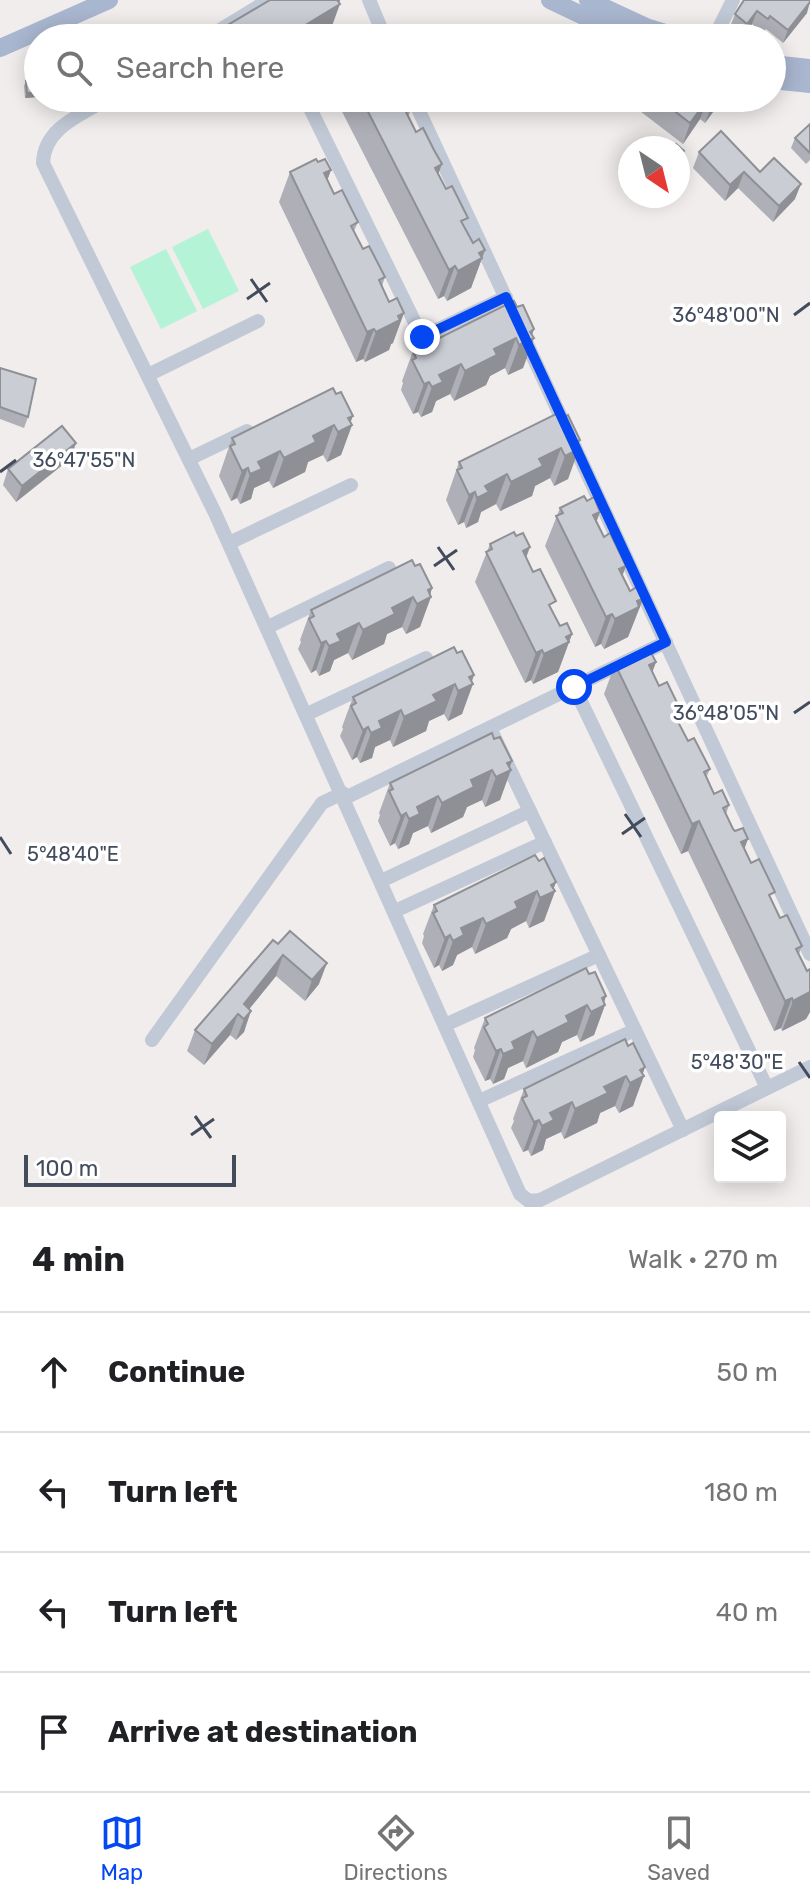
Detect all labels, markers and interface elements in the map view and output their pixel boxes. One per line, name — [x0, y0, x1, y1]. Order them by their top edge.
search box — [24, 24, 786, 112]
icon: search — [52, 46, 96, 90]
text: Search here — [116, 50, 284, 86]
north arrow — [618, 136, 690, 208]
text: 36°48'00"N — [672, 303, 780, 327]
route end — [404, 319, 440, 355]
text: 36°47'55"N — [33, 448, 135, 472]
route start — [556, 669, 592, 705]
text: 36°48'05"N — [673, 701, 779, 725]
text: 5°48'40"E — [27, 842, 119, 866]
text: 5°48'30"E — [691, 1050, 783, 1074]
map controls — [714, 1111, 786, 1183]
button: layers — [714, 1111, 786, 1183]
scale bar — [24, 1151, 236, 1187]
text: 100 m — [36, 1155, 98, 1182]
text: 4 min — [32, 1239, 125, 1280]
text: Walk · 270 m — [628, 1244, 778, 1275]
icon: ahead — [32, 1350, 76, 1394]
text: Continue — [108, 1354, 245, 1390]
text: 50 m — [717, 1357, 778, 1388]
icon: left — [32, 1470, 76, 1514]
text: Turn left — [108, 1474, 238, 1510]
text: 180 m — [704, 1477, 778, 1508]
icon: left — [32, 1590, 76, 1634]
text: Turn left — [108, 1594, 238, 1630]
text: 40 m — [716, 1597, 778, 1628]
icon: arrive — [32, 1710, 76, 1754]
text: Arrive at destination — [108, 1714, 418, 1750]
tab: Map — [100, 1811, 144, 1886]
tab: Directions — [343, 1811, 448, 1886]
tab: Saved — [647, 1811, 710, 1886]

